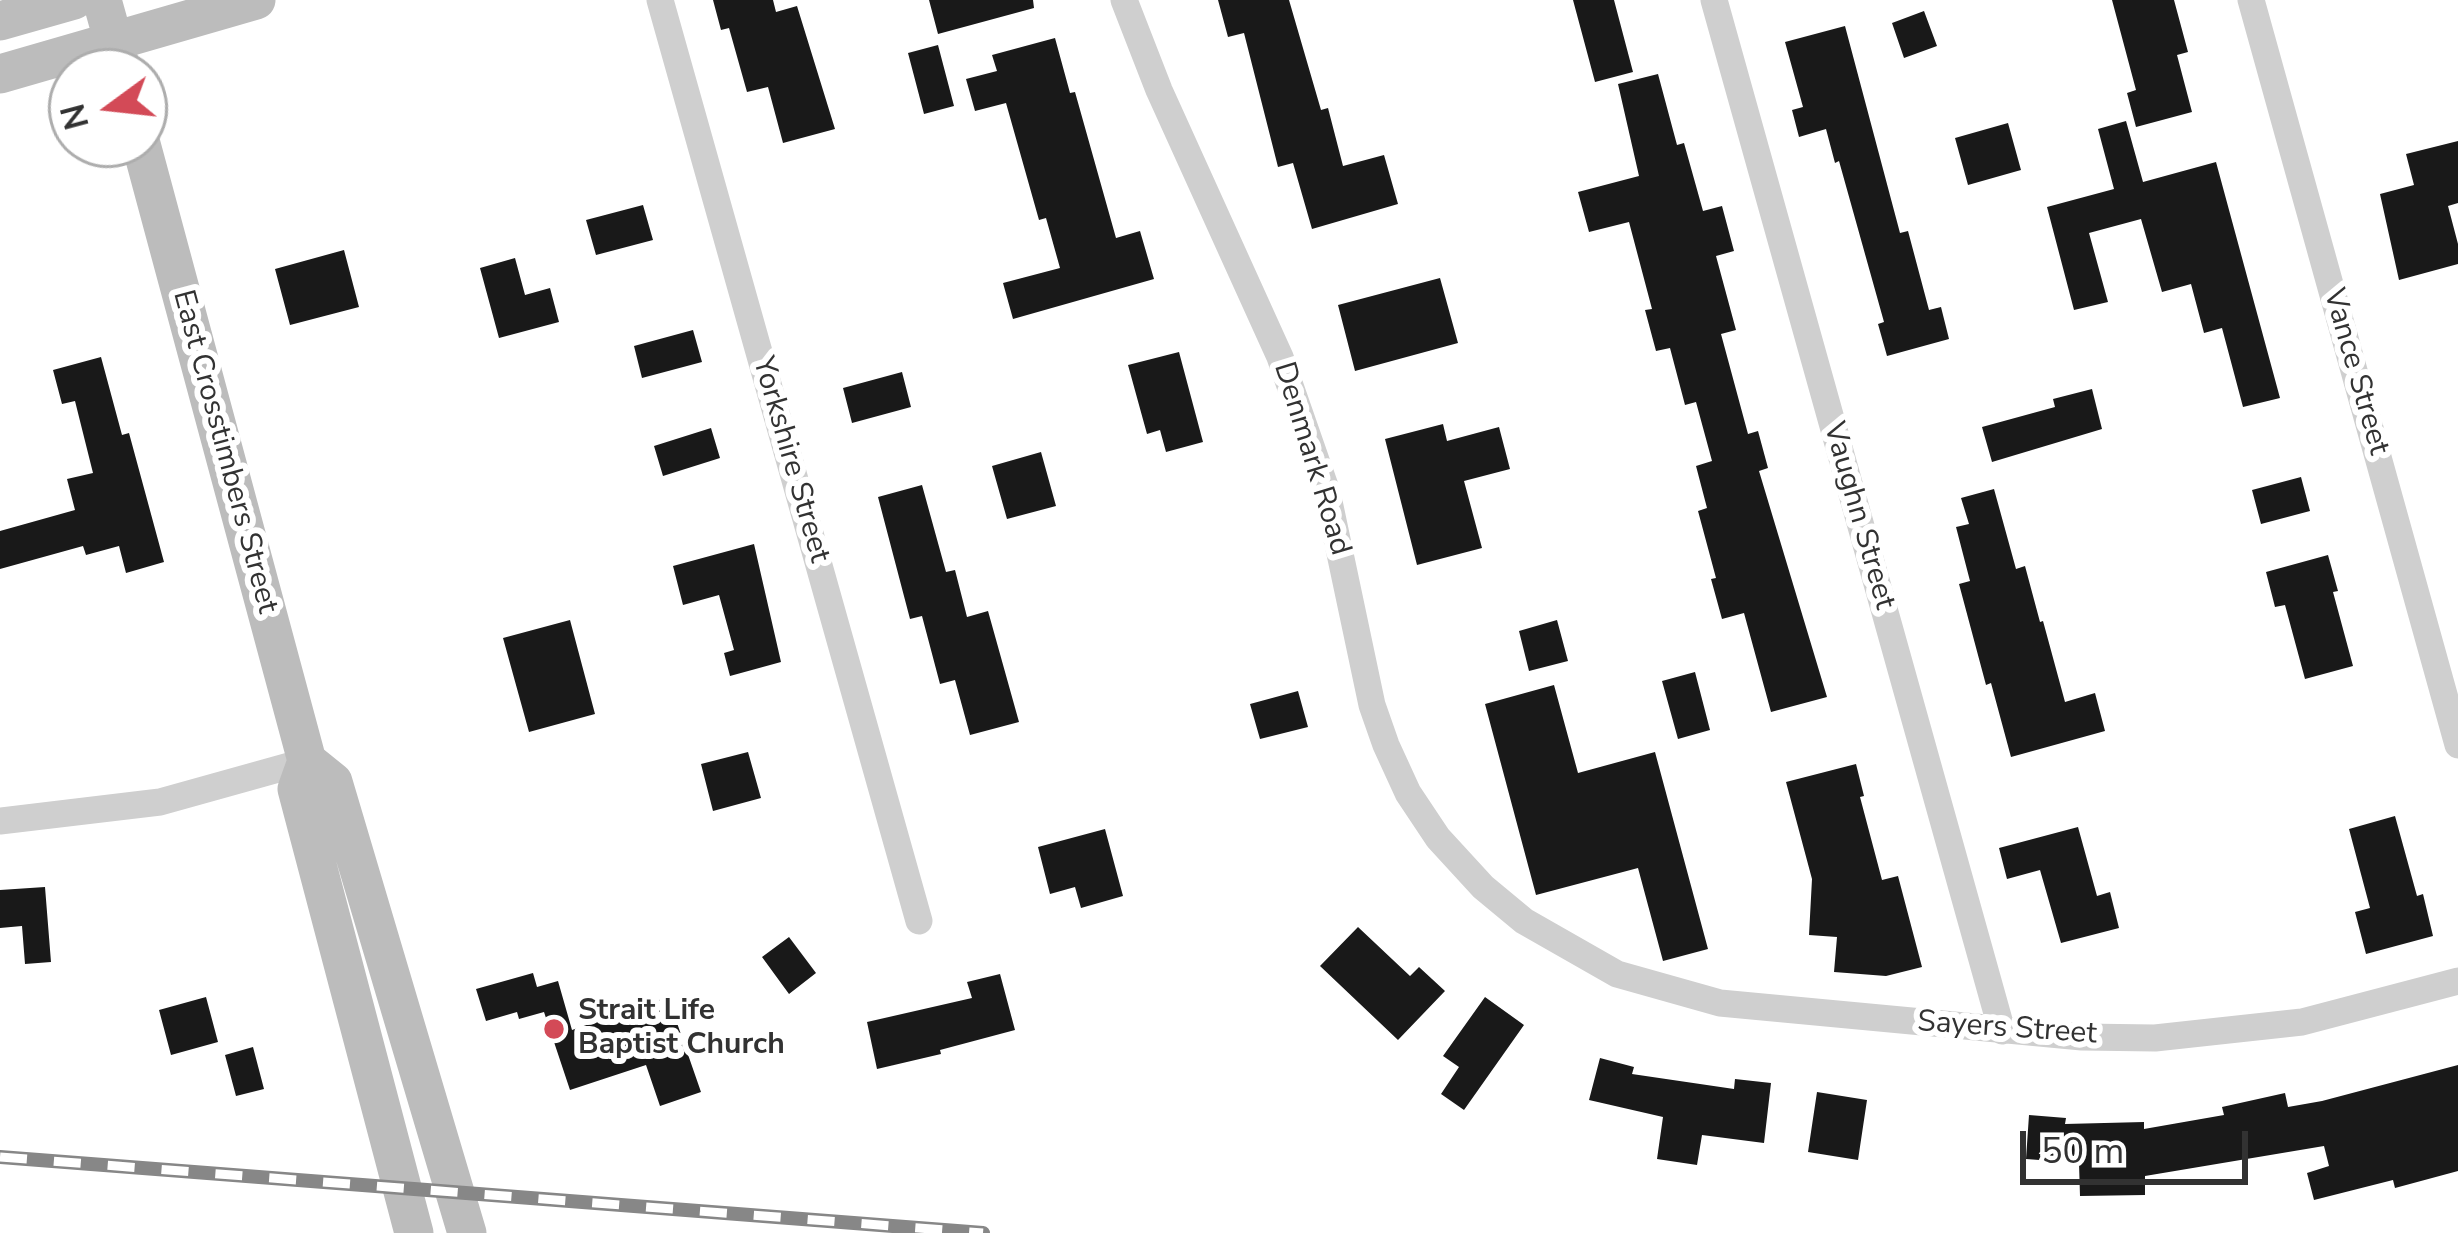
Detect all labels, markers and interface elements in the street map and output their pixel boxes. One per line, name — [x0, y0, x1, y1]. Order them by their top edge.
north arrow — [48, 48, 168, 168]
text: N — [51, 99, 101, 134]
street label: Vance Street — [2314, 285, 2396, 459]
street label: East Crosstimbers Street — [164, 287, 284, 617]
street label: Yorkshire Street — [743, 353, 837, 567]
street label: Denmark Road — [1265, 358, 1357, 560]
street label: Vaughn Street — [1814, 418, 1902, 614]
place label: Strait Life Baptist Church — [578, 994, 785, 1064]
street label: Sayers Street — [1916, 1005, 2098, 1053]
marker: Strait Life Baptist Church — [541, 1016, 567, 1042]
scale bar — [2026, 1107, 2254, 1181]
text: 50 m — [2041, 1127, 2124, 1176]

